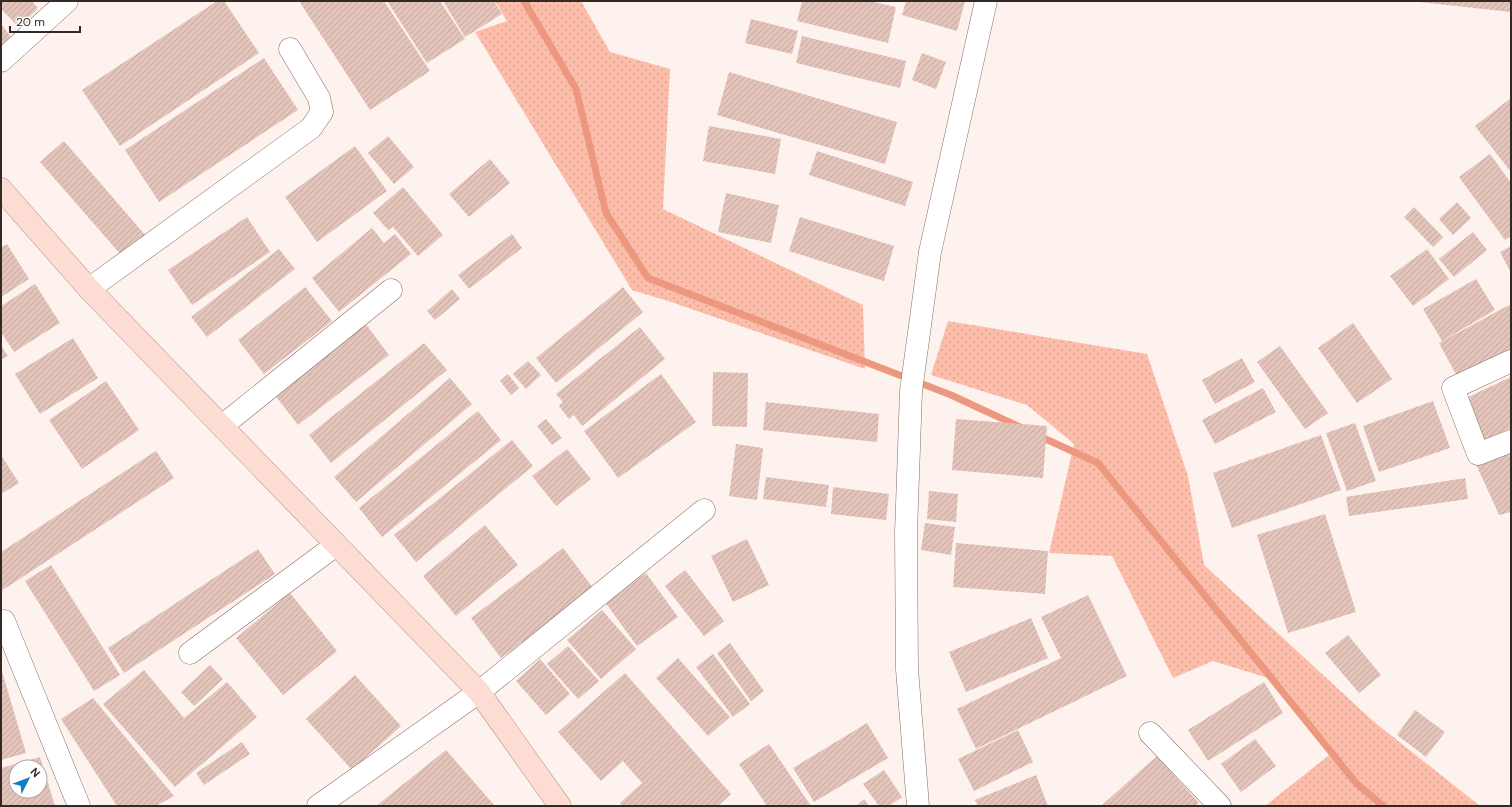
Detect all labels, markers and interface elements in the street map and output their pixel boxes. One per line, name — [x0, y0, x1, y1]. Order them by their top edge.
scale bar — [10, 8, 80, 34]
text: 20 m — [16, 14, 45, 30]
north arrow — [8, 759, 48, 799]
text: N — [28, 765, 43, 780]

